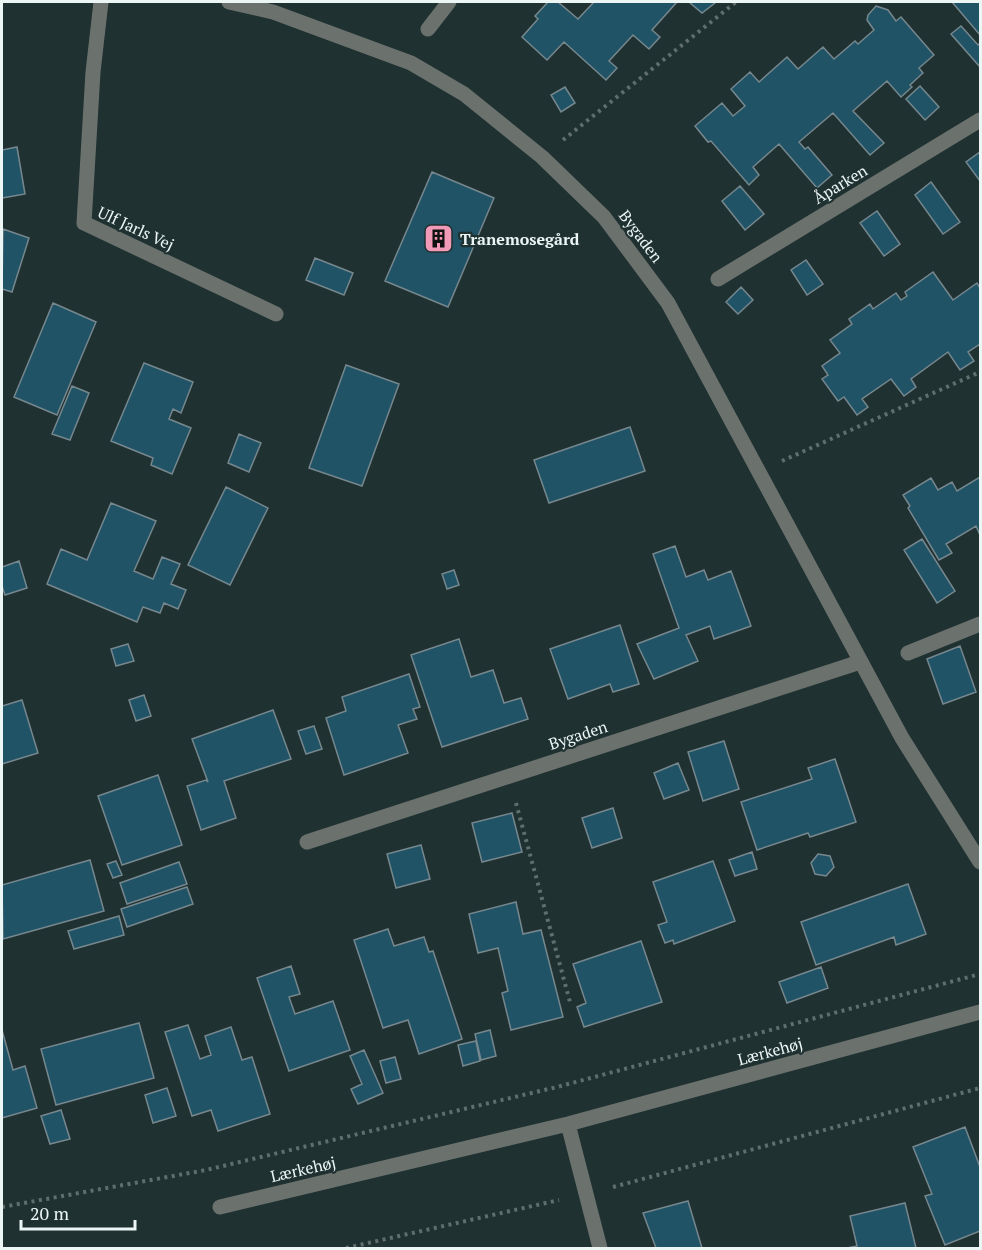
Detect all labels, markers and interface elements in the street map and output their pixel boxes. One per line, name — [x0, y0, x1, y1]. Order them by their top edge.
street label: Åparken — [809, 159, 872, 209]
street label: Ulf Jarls Vej — [94, 201, 178, 255]
street label: Bygaden — [614, 205, 668, 267]
building icon: Tranemosegård — [423, 223, 455, 255]
place label: Tranemosegård — [460, 228, 580, 250]
street label: Bygaden — [546, 715, 611, 755]
street label: Lærkehøj — [735, 1032, 805, 1070]
street label: Lærkehøj — [268, 1151, 338, 1187]
scale bar — [21, 1193, 135, 1231]
text: 20 m — [30, 1201, 70, 1225]

